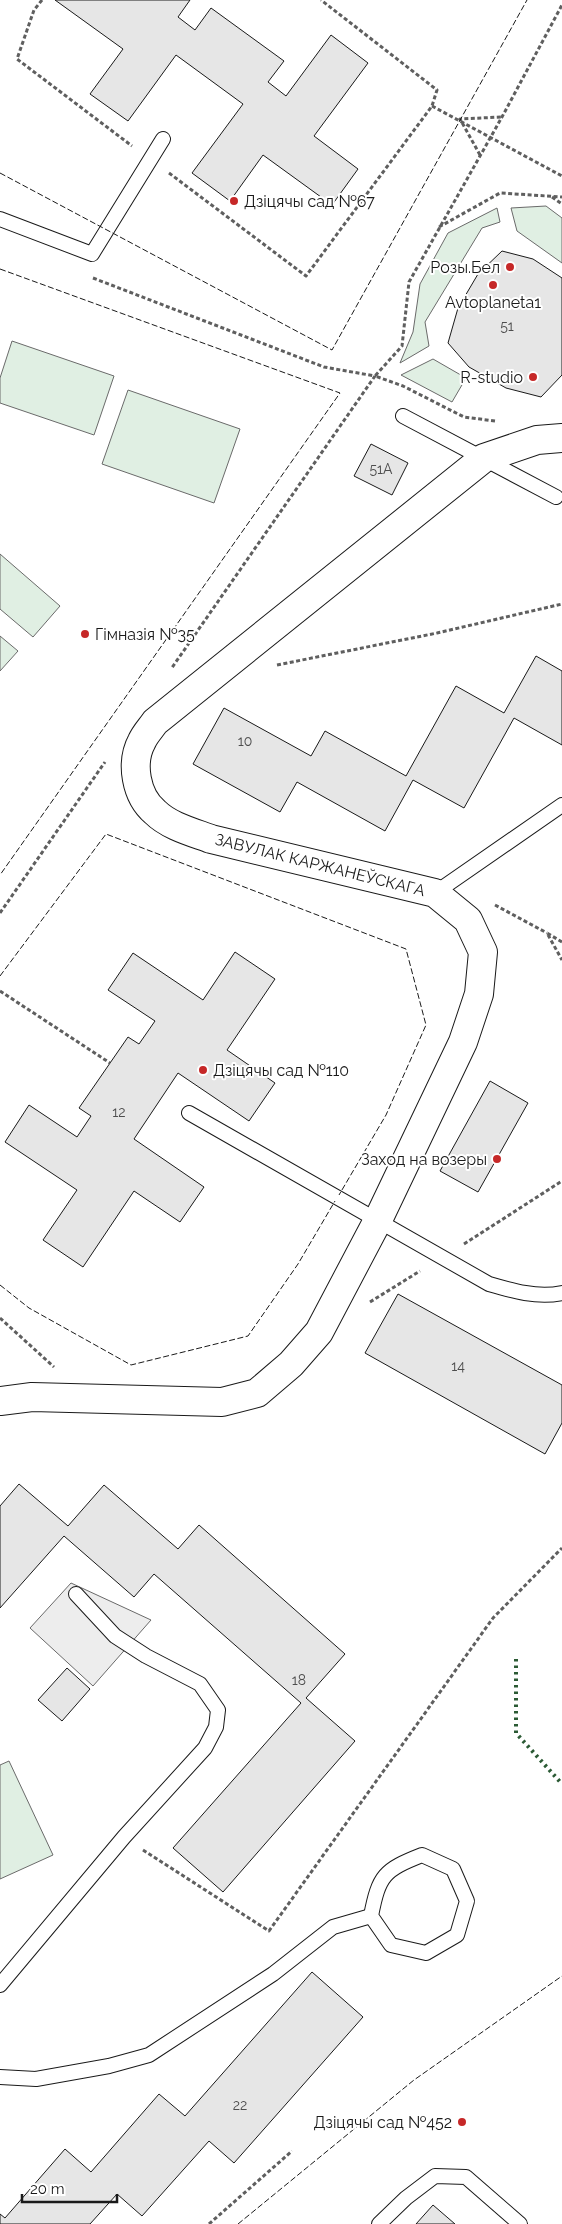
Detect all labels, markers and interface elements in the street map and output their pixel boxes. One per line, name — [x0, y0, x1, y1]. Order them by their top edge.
place label: Дзіцячы сад №67 — [244, 192, 375, 211]
marker: Дзіцячы сад №67 — [228, 195, 240, 207]
place label: Розы.Бел — [430, 258, 500, 277]
marker: Розы.Бел — [504, 261, 516, 273]
marker: Avtoplaneta1 — [487, 279, 499, 291]
place label: Avtoplaneta1 — [445, 293, 541, 312]
house number: 51 — [500, 318, 514, 334]
place label: R-studio — [460, 368, 523, 387]
marker: R-studio — [527, 371, 539, 383]
house number: 51А — [369, 461, 393, 477]
place label: Гімназія №35 — [95, 625, 195, 644]
marker: Гімназія №35 — [79, 628, 91, 640]
house number: 10 — [238, 733, 252, 749]
street label: ЗАВУЛАК КАРЖАНЕЎСКАГА — [213, 830, 427, 900]
place label: Дзіцячы сад №110 — [213, 1061, 349, 1080]
marker: Дзіцячы сад №110 — [197, 1064, 209, 1076]
house number: 12 — [112, 1104, 126, 1120]
place label: Заход на возеры — [361, 1150, 487, 1169]
marker: Заход на возеры — [491, 1153, 503, 1165]
house number: 14 — [451, 1358, 465, 1374]
house number: 18 — [292, 1672, 306, 1688]
house number: 22 — [233, 2097, 247, 2113]
place label: Дзіцячы сад №452 — [314, 2113, 452, 2132]
marker: Дзіцячы сад №452 — [456, 2116, 468, 2128]
scale bar — [22, 2172, 118, 2204]
text: 20 m — [30, 2180, 65, 2198]

